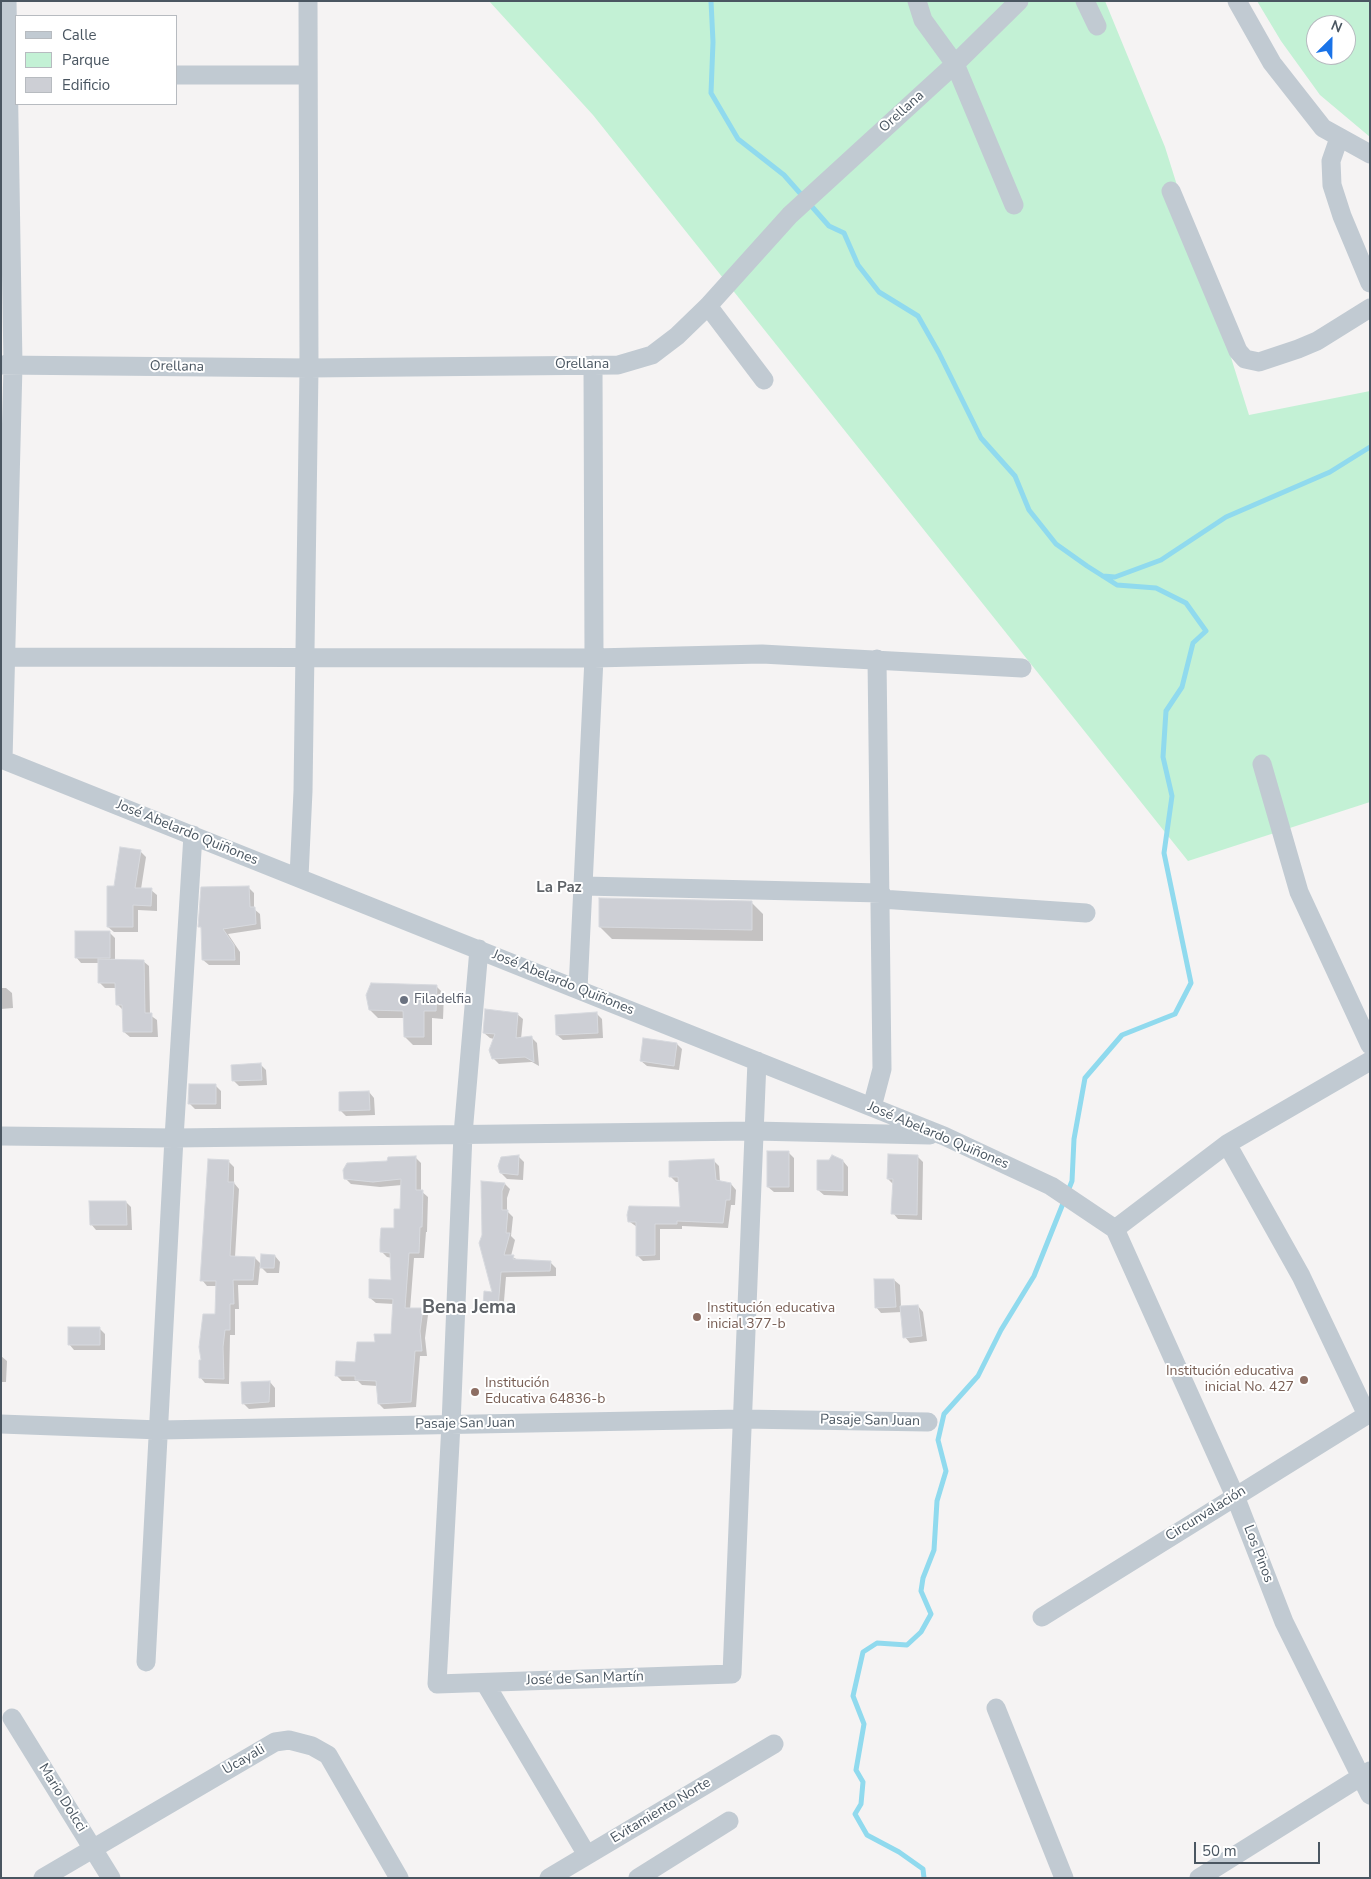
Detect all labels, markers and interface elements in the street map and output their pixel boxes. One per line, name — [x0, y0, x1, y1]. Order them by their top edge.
legend — [15, 15, 178, 105]
north arrow — [1306, 15, 1356, 65]
text: N — [1328, 16, 1345, 37]
text: Calle — [62, 25, 97, 45]
text: Parque — [62, 50, 110, 70]
text: Edificio — [62, 75, 110, 95]
street label: Orellana — [876, 88, 928, 136]
street label: Orellana — [555, 357, 609, 373]
street label: Orellana — [150, 358, 204, 376]
street label: José Abelardo Quiñones — [114, 797, 260, 869]
district label: La Paz — [536, 879, 582, 897]
street label: José Abelardo Quiñones — [490, 947, 636, 1019]
place label: Filadelfia — [414, 992, 471, 1008]
marker: Filadelfia — [398, 994, 410, 1006]
street label: José Abelardo Quiñones — [865, 1099, 1011, 1173]
district label: Bena Jema — [422, 1297, 516, 1319]
place label: Institución educativa inicial 377-b — [707, 1301, 835, 1334]
marker: Institución educativa inicial 377-b — [691, 1311, 703, 1323]
place label: Institución educativa inicial No. 427 — [1166, 1364, 1294, 1396]
marker: Institución educativa inicial No. 427 — [1298, 1374, 1310, 1386]
place label: Institución Educativa 64836-b — [485, 1376, 605, 1408]
marker: Institución Educativa 64836-b — [469, 1386, 481, 1398]
street label: Pasaje San Juan — [820, 1412, 920, 1430]
street label: Pasaje San Juan — [415, 1415, 515, 1433]
street label: Circunvalación — [1163, 1483, 1249, 1545]
street label: Los Pinos — [1239, 1523, 1277, 1585]
street label: José de San Martín — [526, 1669, 644, 1689]
street label: Ucayali — [220, 1741, 268, 1779]
street label: Mario Dolcci — [34, 1761, 90, 1835]
street label: Evitamiento Norte — [608, 1775, 714, 1847]
scale bar — [1196, 1832, 1322, 1864]
text: 50 m — [1202, 1841, 1237, 1861]

